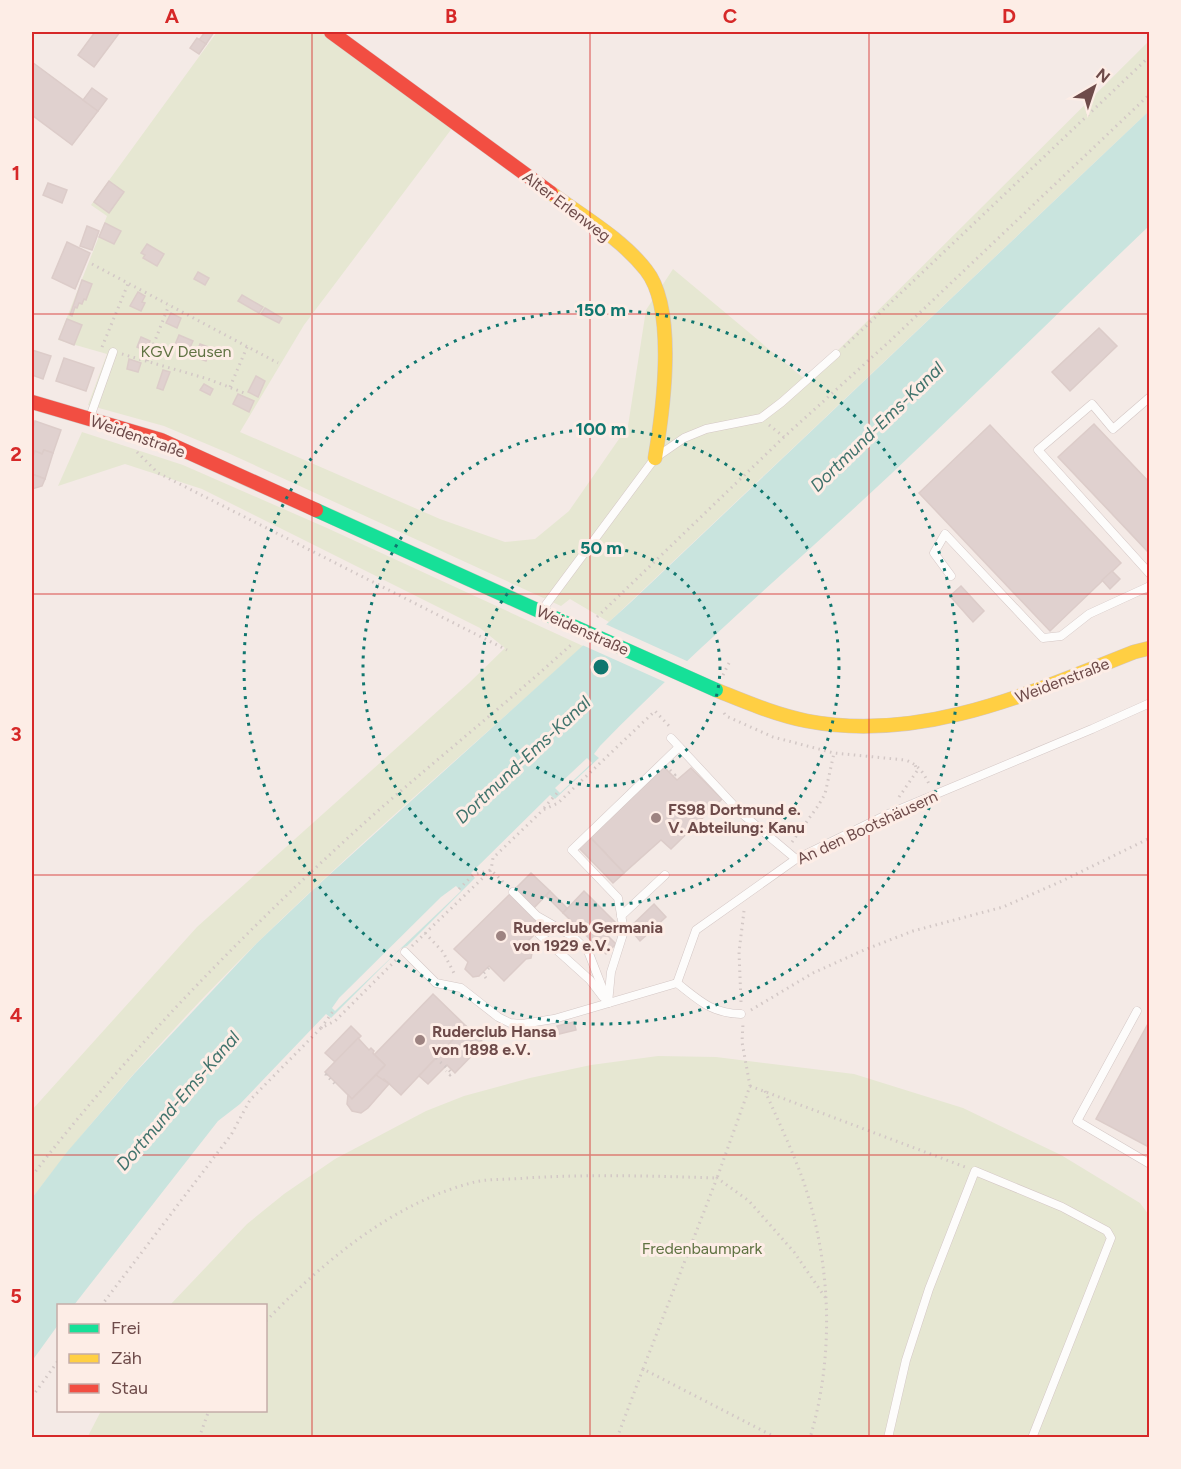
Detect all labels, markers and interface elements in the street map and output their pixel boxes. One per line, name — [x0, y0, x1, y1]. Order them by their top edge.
text: A — [165, 4, 180, 28]
text: B — [445, 4, 457, 28]
text: C — [723, 4, 737, 28]
text: D — [1002, 4, 1016, 28]
north arrow — [1064, 57, 1124, 117]
text: N — [1092, 64, 1114, 87]
text: 1 — [12, 161, 20, 185]
street label: Alter Erlenweg — [519, 167, 614, 246]
text: 150 m — [576, 299, 626, 321]
park label: KGV Deusen — [141, 342, 231, 361]
water label: Dortmund-Ems-Kanal — [806, 357, 949, 496]
street label: Weidenstraße — [88, 411, 188, 462]
text: 100 m — [576, 418, 626, 440]
text: 2 — [10, 442, 22, 466]
text: 50 m — [580, 537, 622, 559]
street label: Weidenstraße — [534, 602, 632, 659]
street label: Weidenstraße — [1013, 654, 1112, 707]
centre of rings — [591, 657, 611, 677]
water label: Dortmund-Ems-Kanal — [451, 691, 596, 829]
text: 3 — [10, 722, 22, 746]
street label: An den Bootshäusern — [794, 786, 941, 868]
place label: FS98 Dortmund e. V. Abteilung: Kanu — [668, 800, 805, 837]
marker: FS98 Dortmund e. V. Abteilung: Kanu — [649, 811, 663, 825]
place label: Ruderclub Germania von 1929 e.V. — [513, 918, 663, 955]
marker: Ruderclub Germania von 1929 e.V. — [494, 929, 508, 943]
text: 4 — [10, 1003, 23, 1027]
place label: Ruderclub Hansa von 1898 e.V. — [432, 1022, 557, 1059]
water label: Dortmund-Ems-Kanal — [112, 1026, 245, 1175]
marker: Ruderclub Hansa von 1898 e.V. — [413, 1033, 427, 1047]
park label: Fredenbaumpark — [642, 1239, 763, 1258]
text: 5 — [10, 1284, 22, 1308]
legend — [57, 1304, 267, 1412]
text: Frei — [111, 1317, 141, 1339]
text: Zäh — [111, 1347, 142, 1369]
text: Stau — [111, 1377, 148, 1399]

